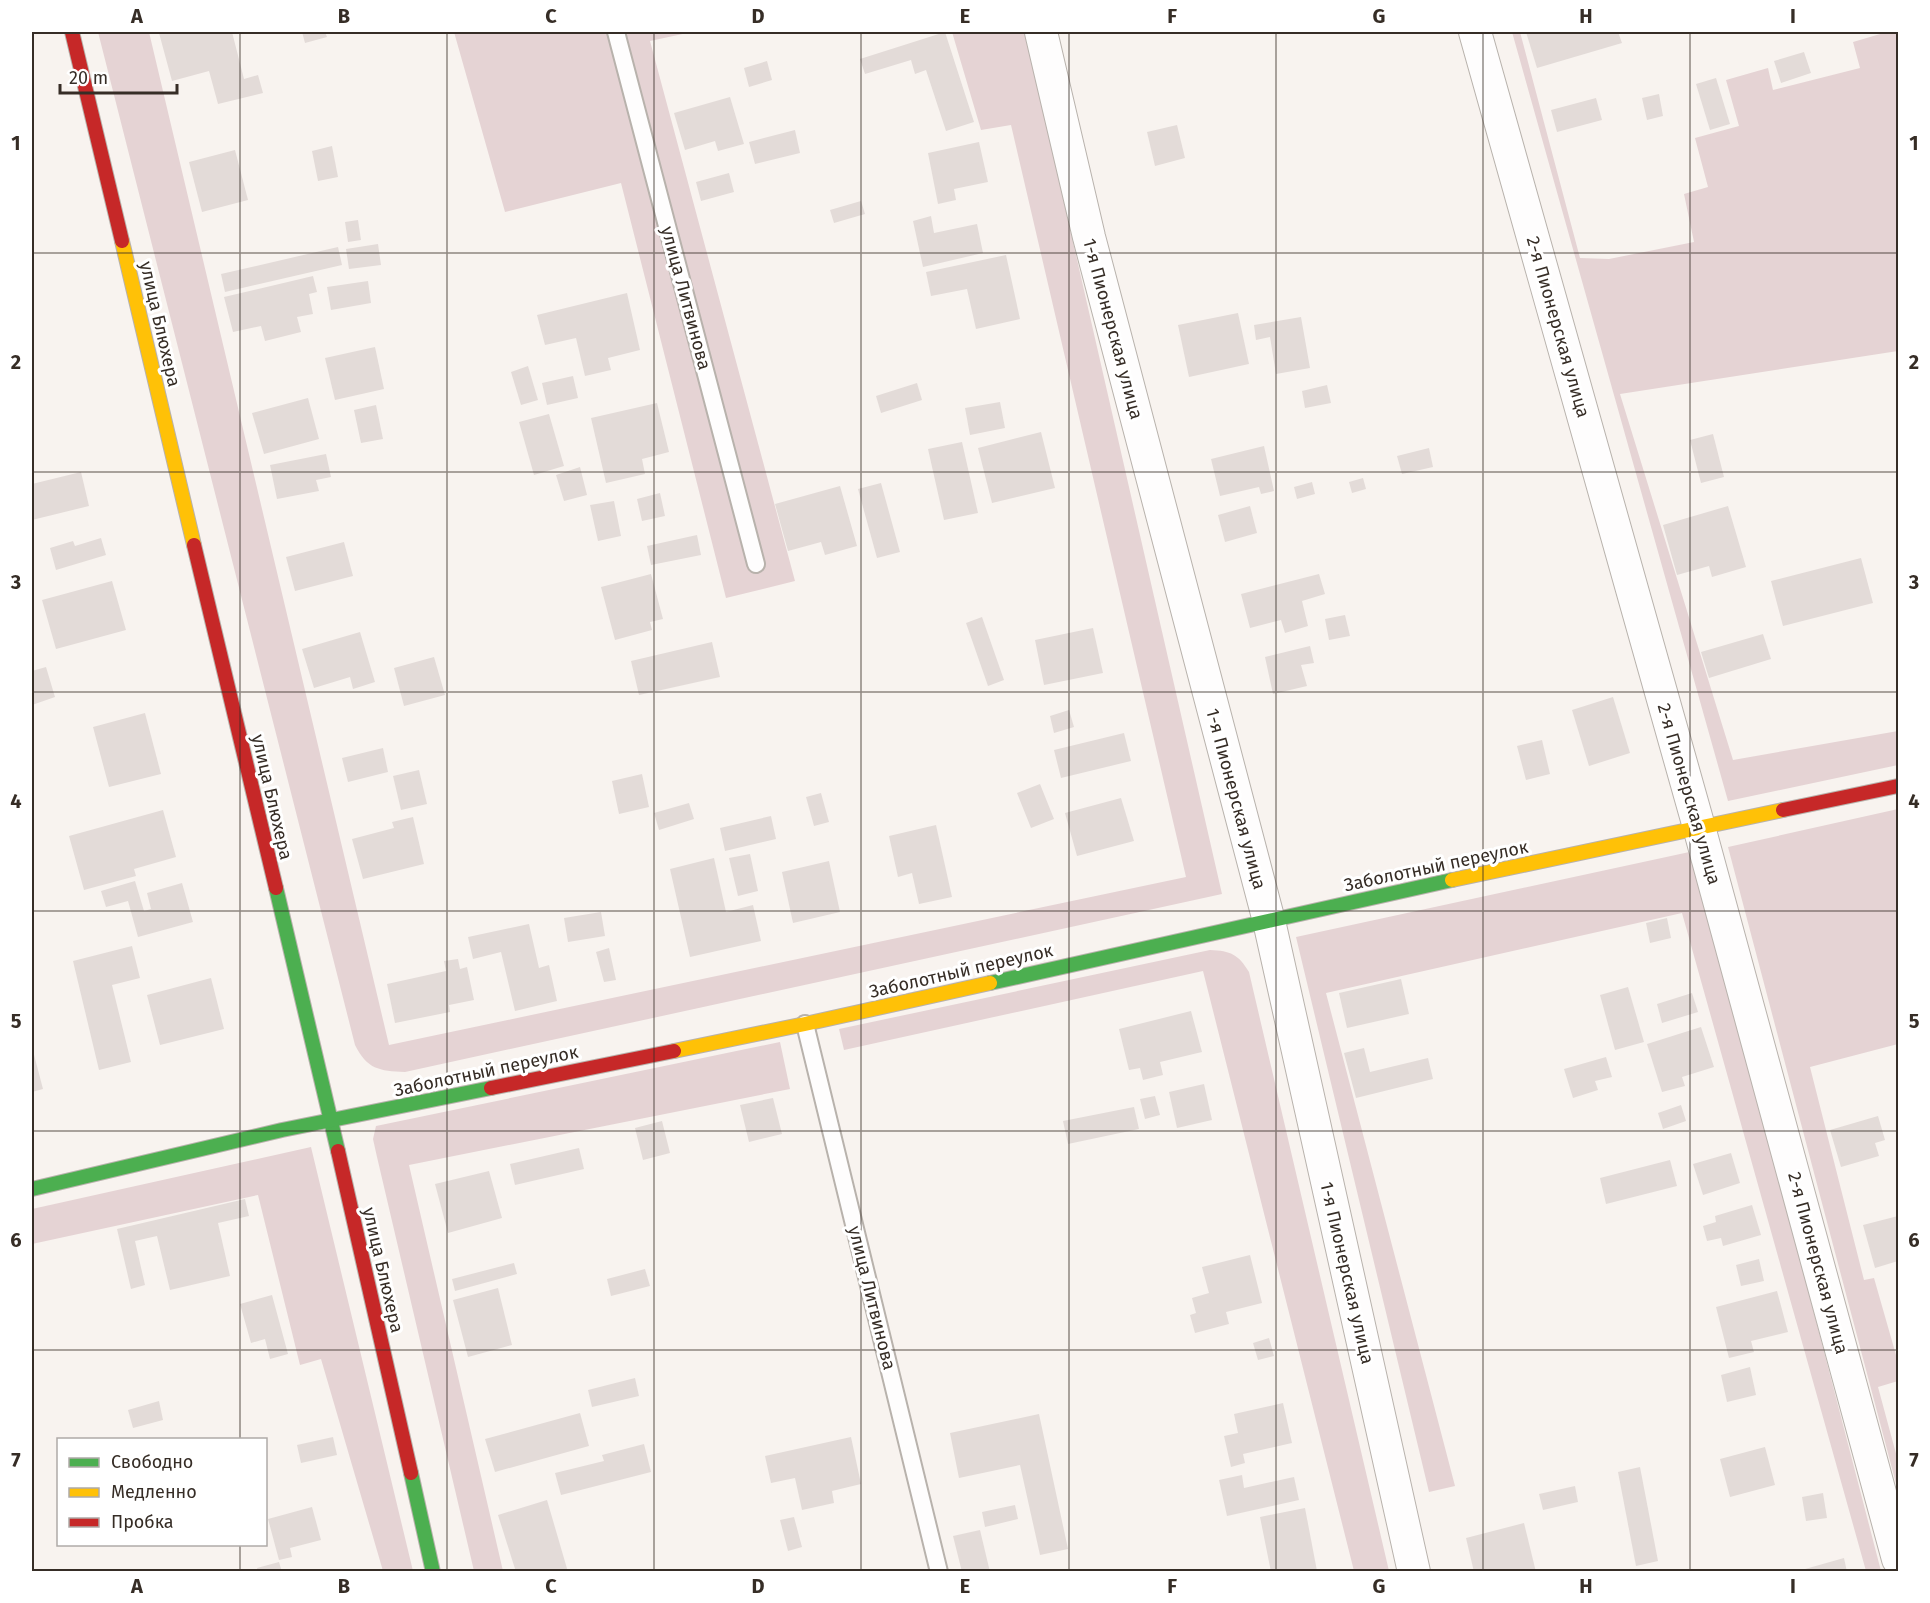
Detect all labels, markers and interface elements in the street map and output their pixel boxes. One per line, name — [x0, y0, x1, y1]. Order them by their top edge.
text: A — [130, 4, 144, 28]
text: B — [338, 4, 350, 28]
text: C — [545, 4, 557, 28]
text: D — [751, 4, 765, 28]
text: E — [960, 4, 970, 28]
text: F — [1167, 4, 1177, 28]
text: G — [1373, 4, 1385, 28]
text: H — [1579, 4, 1593, 28]
text: I — [1790, 4, 1796, 28]
scale bar — [60, 57, 177, 95]
text: 20 m — [69, 67, 108, 89]
text: 1 — [11, 131, 21, 155]
text: 1 — [1909, 131, 1919, 155]
street label: улица Литвинова — [656, 224, 716, 372]
street label: 2-я Пионерская улица — [1522, 234, 1594, 420]
street label: 1-я Пионерская улица — [1078, 236, 1148, 422]
street label: улица Блюхера — [135, 259, 185, 389]
text: 2 — [11, 350, 21, 374]
text: 2 — [1909, 350, 1919, 374]
text: 3 — [10, 570, 21, 594]
text: 3 — [1908, 570, 1919, 594]
street label: 2-я Пионерская улица — [1653, 701, 1725, 887]
street label: 1-я Пионерская улица — [1201, 706, 1271, 892]
street label: улица Блюхера — [247, 732, 297, 862]
text: 4 — [10, 789, 22, 813]
text: 4 — [1908, 789, 1920, 813]
street label: Заболотный переулок — [1342, 836, 1531, 896]
street label: Заболотный переулок — [867, 939, 1056, 1003]
text: 5 — [11, 1009, 22, 1033]
text: 5 — [1909, 1009, 1920, 1033]
street label: Заболотный переулок — [392, 1041, 581, 1101]
street label: 2-я Пионерская улица — [1783, 1170, 1853, 1356]
street label: 1-я Пионерская улица — [1315, 1180, 1379, 1366]
street label: улица Блюхера — [358, 1205, 408, 1335]
street label: улица Литвинова — [843, 1224, 901, 1372]
text: 6 — [10, 1228, 22, 1252]
text: 6 — [1908, 1228, 1920, 1252]
legend — [57, 1438, 267, 1546]
text: 7 — [11, 1448, 21, 1472]
text: 7 — [1909, 1448, 1919, 1472]
text: Свободно — [111, 1451, 193, 1473]
text: Медленно — [111, 1481, 197, 1503]
text: Пробка — [111, 1511, 174, 1533]
text: A — [130, 1574, 144, 1598]
text: B — [338, 1574, 350, 1598]
text: C — [545, 1574, 557, 1598]
text: D — [751, 1574, 765, 1598]
text: E — [960, 1574, 970, 1598]
text: F — [1167, 1574, 1177, 1598]
text: G — [1373, 1574, 1385, 1598]
text: H — [1579, 1574, 1593, 1598]
text: I — [1790, 1574, 1796, 1598]

